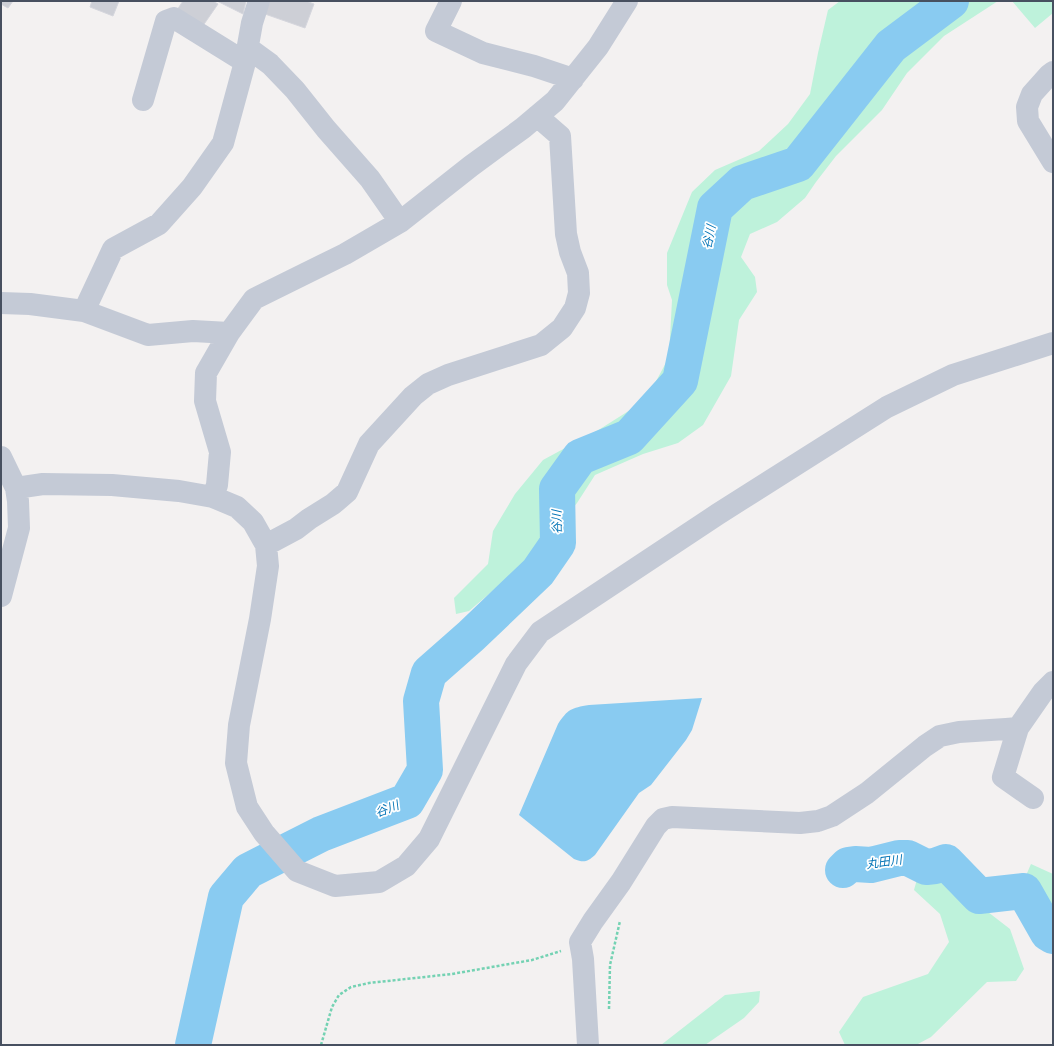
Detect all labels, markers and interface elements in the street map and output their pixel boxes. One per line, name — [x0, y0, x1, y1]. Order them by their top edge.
water label: 谷川 — [700, 222, 719, 250]
water label: 谷川 — [550, 508, 564, 534]
water label: 谷川 — [373, 797, 403, 820]
water label: 丸田川 — [865, 852, 905, 871]

